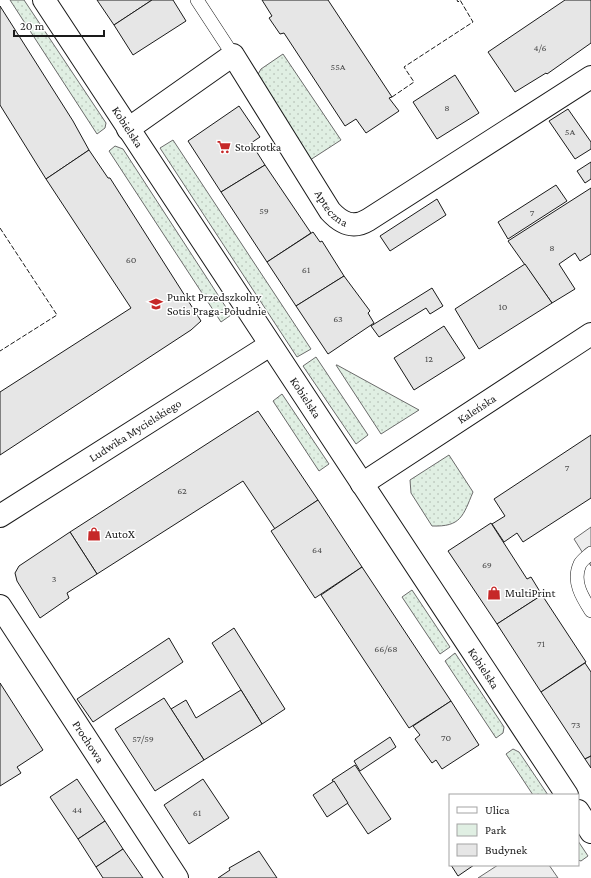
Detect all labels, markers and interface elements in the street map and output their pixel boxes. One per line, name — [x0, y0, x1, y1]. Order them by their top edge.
scale bar — [14, 12, 104, 38]
text: 20 m — [20, 19, 45, 33]
house number: 4/6 — [533, 42, 547, 53]
house number: 55A — [331, 61, 346, 72]
house number: 8 — [444, 102, 450, 113]
street label: Kobielska — [109, 104, 146, 151]
house number: 5A — [565, 126, 575, 137]
supermarket icon: Stokrotka — [216, 139, 232, 155]
place label: Stokrotka — [235, 140, 282, 154]
street label: Apteczna — [312, 187, 350, 230]
house number: 59 — [259, 205, 269, 216]
house number: 7 — [530, 207, 535, 218]
house number: 8 — [549, 242, 555, 253]
house number: 60 — [126, 254, 137, 265]
house number: 61 — [302, 264, 310, 275]
place label: Punkt Przedszkolny Sotis Praga-Południe — [167, 290, 266, 318]
school or university icon: Punkt Przedszkolny Sotis Praga-Południe — [148, 296, 164, 312]
house number: 10 — [499, 301, 508, 312]
house number: 63 — [333, 313, 343, 324]
house number: 12 — [425, 353, 433, 364]
street label: Kobielska — [287, 374, 324, 421]
street label: Kaleńska — [455, 391, 499, 427]
street label: Ludwika Mycielskiego — [86, 396, 184, 465]
house number: 7 — [565, 462, 570, 473]
house number: 62 — [177, 485, 187, 496]
shop icon: AutoX — [86, 526, 102, 542]
place label: AutoX — [105, 527, 135, 541]
house number: 64 — [312, 544, 322, 555]
house number: 69 — [482, 559, 492, 570]
house number: 3 — [52, 573, 57, 584]
shop icon: MultiPrint — [486, 585, 502, 601]
place label: MultiPrint — [505, 586, 556, 600]
house number: 71 — [537, 638, 545, 649]
house number: 66/68 — [374, 643, 398, 654]
street label: Kobielska — [465, 645, 503, 692]
street label: Prochowa — [70, 718, 107, 766]
house number: 73 — [571, 719, 581, 730]
house number: 70 — [441, 732, 451, 743]
house number: 57/59 — [132, 733, 154, 744]
legend — [449, 794, 579, 866]
text: Ulica — [485, 803, 510, 817]
house number: 44 — [72, 804, 82, 815]
house number: 61 — [193, 807, 201, 818]
text: Park — [485, 823, 507, 837]
text: Budynek — [485, 843, 528, 857]

